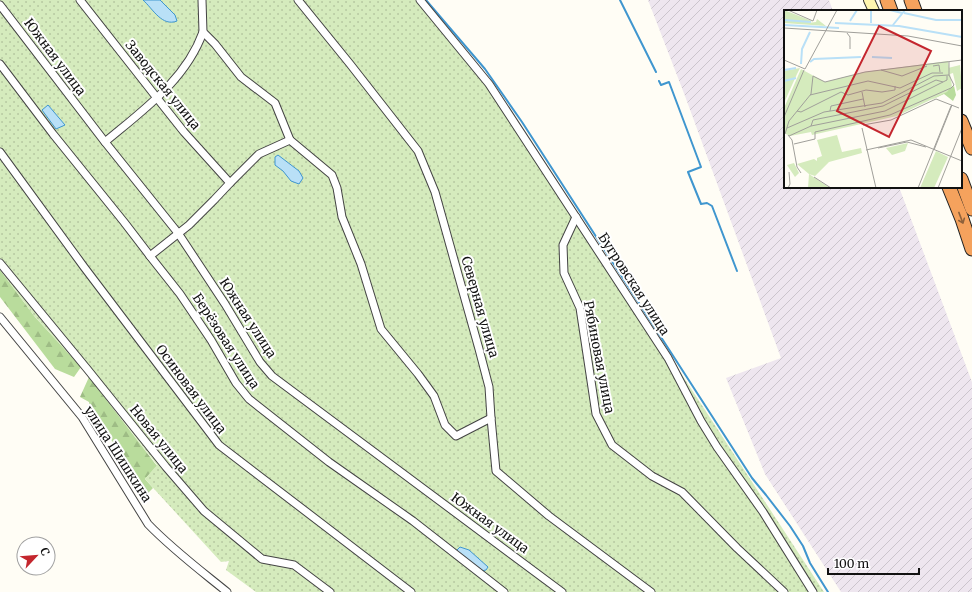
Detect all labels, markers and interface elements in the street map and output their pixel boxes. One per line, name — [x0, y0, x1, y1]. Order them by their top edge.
inset map — [784, 10, 962, 188]
street label: Южная улица — [20, 15, 90, 99]
street label: Заводская улица — [122, 37, 204, 133]
one-way arrow — [958, 211, 966, 223]
street label: Бугровская улица — [594, 229, 674, 339]
street label: Северная улица — [457, 255, 503, 360]
street label: Южная улица — [216, 275, 280, 361]
street label: Берёзовая улица — [189, 290, 263, 392]
street label: Рябиновая улица — [580, 299, 618, 415]
street label: Осиновая улица — [152, 341, 230, 437]
street label: Новая улица — [126, 401, 192, 477]
street label: улица Шишкина — [80, 403, 156, 505]
street label: Южная улица — [448, 489, 532, 557]
north arrow — [16, 536, 56, 576]
text: С — [37, 545, 53, 558]
scale bar — [828, 550, 919, 576]
text: 100 m — [834, 556, 869, 571]

